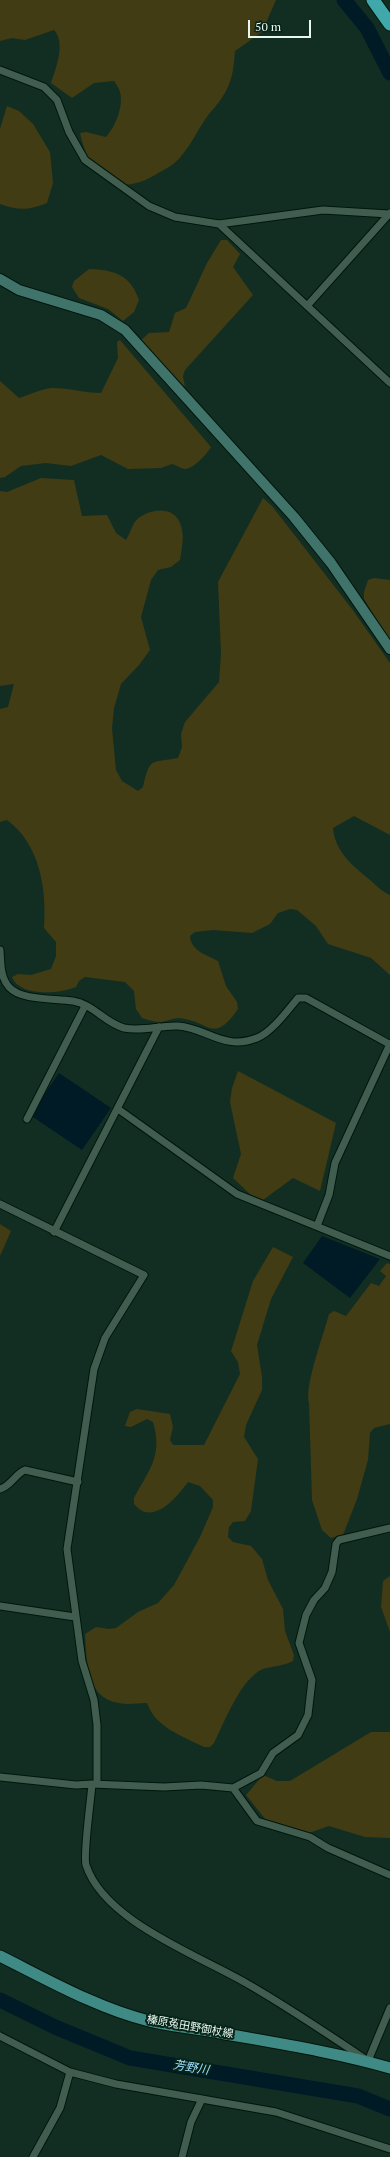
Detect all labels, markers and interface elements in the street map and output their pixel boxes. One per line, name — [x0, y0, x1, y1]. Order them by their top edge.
scale bar — [250, 12, 313, 38]
text: 50 m — [255, 19, 281, 34]
street label: 榛原菟田野御杖線 — [146, 2013, 234, 2041]
water label: 芳野川 — [172, 2058, 210, 2078]

